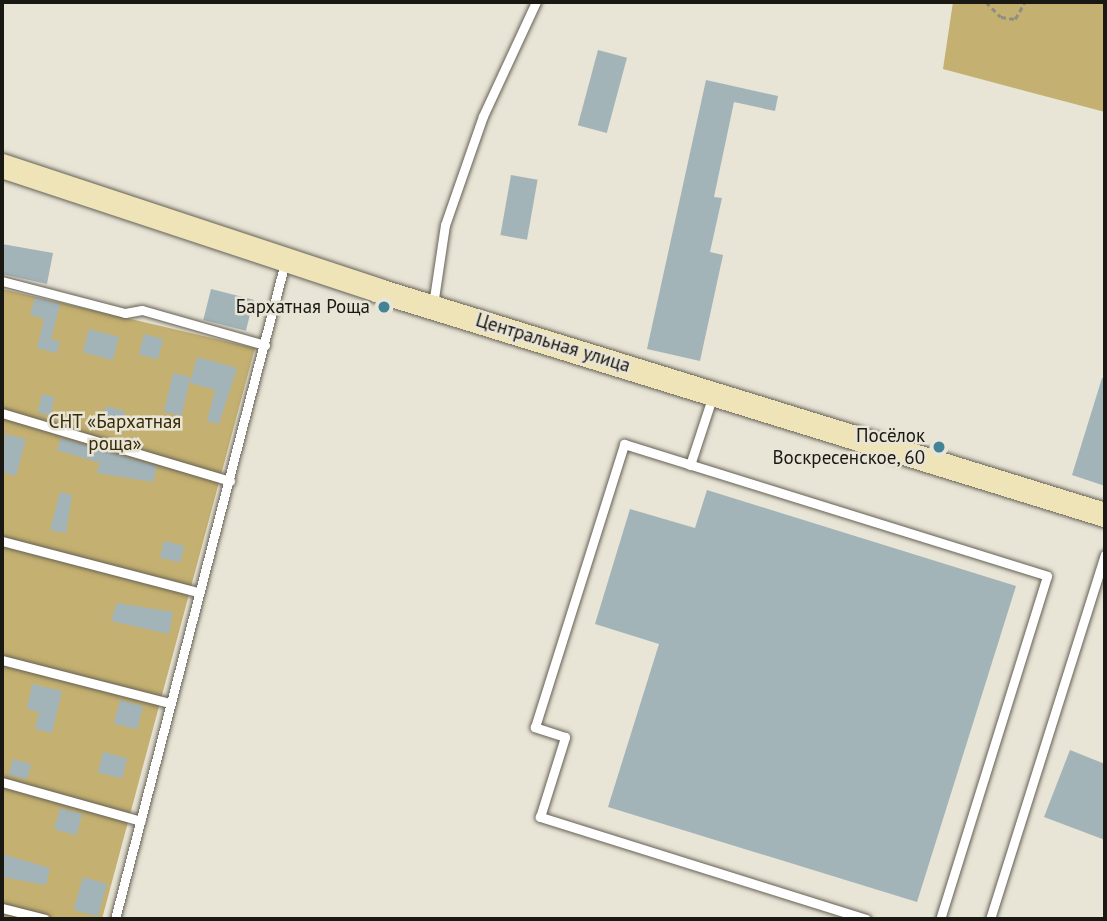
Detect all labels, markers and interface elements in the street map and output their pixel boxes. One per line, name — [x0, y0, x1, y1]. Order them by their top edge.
place label: Бархатная Роща — [236, 296, 370, 318]
marker: Бархатная Роща — [376, 299, 392, 315]
street label: Центральная улица — [473, 309, 633, 377]
park label: СНТ «Бархатная роща» — [48, 411, 182, 455]
place label: Посёлок Воскресенское, 60 — [771, 425, 925, 469]
marker: Посёлок Воскресенское, 60 — [931, 439, 947, 455]

